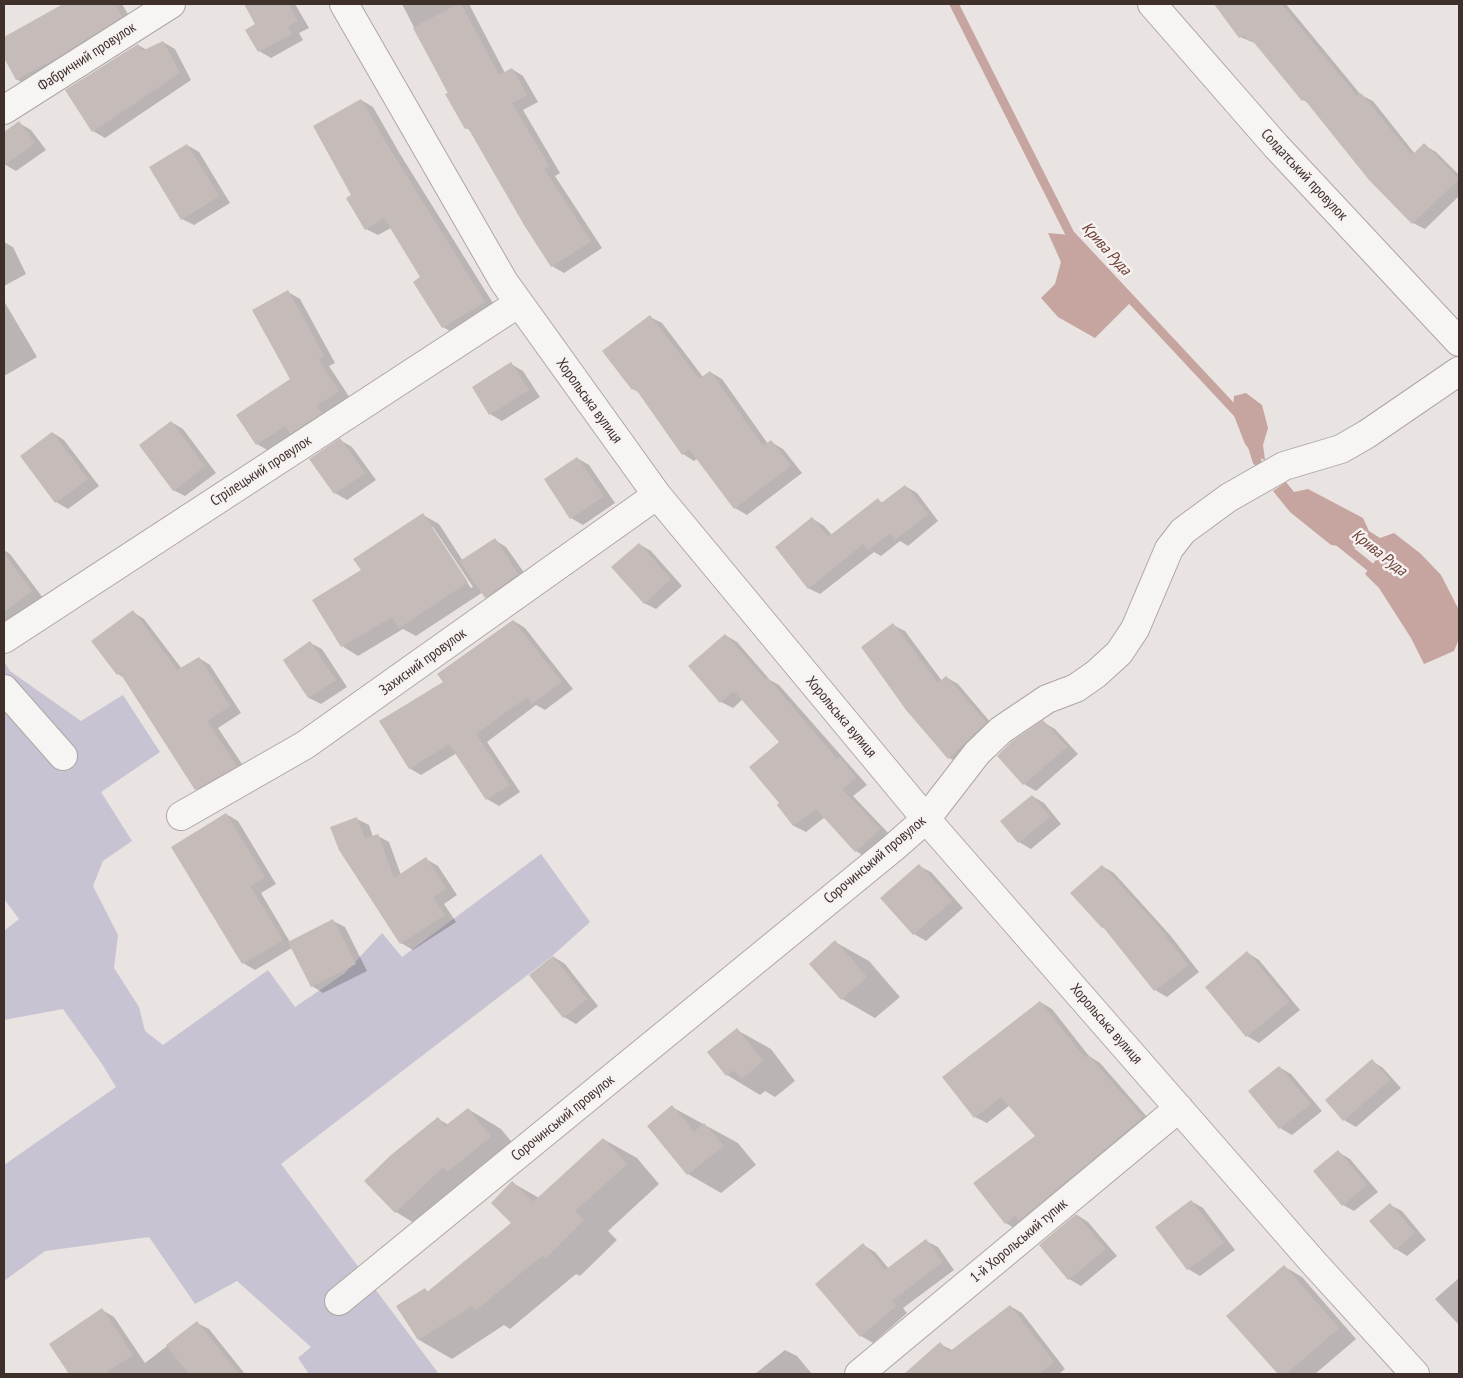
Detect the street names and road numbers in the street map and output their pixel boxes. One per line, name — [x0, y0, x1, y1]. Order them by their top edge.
street label: Фабричний провулок — [35, 19, 139, 95]
street label: Солдатський провулок — [1257, 125, 1351, 225]
street label: Хорольська вулиця — [552, 355, 626, 447]
street label: Стрілецький провулок — [207, 432, 315, 510]
street label: Захисний провулок — [376, 625, 470, 699]
street label: Хорольська вулиця — [802, 673, 880, 761]
street label: Сорочинський провулок — [820, 812, 930, 908]
street label: Хорольська вулиця — [1066, 980, 1146, 1068]
street label: Сорочинський провулок — [508, 1071, 618, 1165]
street label: 1-й Хорольський тупик — [967, 1195, 1071, 1287]

